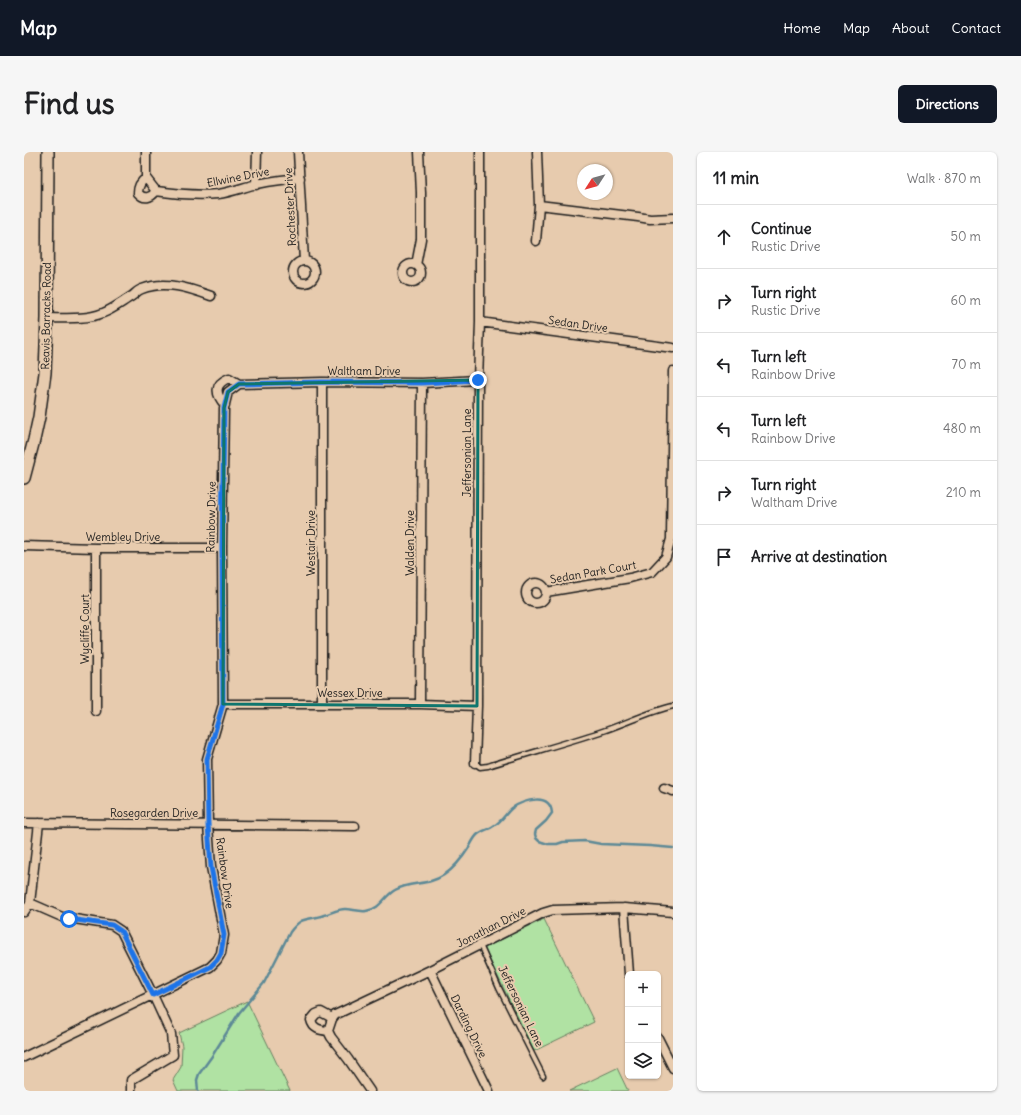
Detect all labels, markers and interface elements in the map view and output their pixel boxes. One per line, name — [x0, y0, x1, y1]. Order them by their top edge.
text: Map — [20, 16, 57, 40]
text: Home — [783, 19, 821, 37]
text: Map — [843, 19, 870, 37]
text: About — [892, 19, 930, 37]
text: Contact — [952, 19, 1001, 37]
button: Directions — [898, 85, 997, 123]
text: Find us — [24, 86, 115, 122]
street label: Ellwine Drive — [206, 164, 271, 190]
north arrow — [577, 164, 613, 200]
street label: Rochester Drive — [281, 167, 299, 247]
text: 11 min — [713, 167, 759, 189]
text: Walk · 870 m — [907, 170, 981, 187]
text: Continue — [751, 219, 812, 238]
icon: ahead — [713, 226, 735, 248]
text: 50 m — [950, 228, 981, 245]
text: Rustic Drive — [751, 238, 820, 255]
street label: Reavis Barracks Road — [38, 262, 54, 370]
text: Turn right — [751, 283, 816, 302]
icon: right — [713, 290, 735, 312]
text: 60 m — [950, 292, 981, 309]
text: Rustic Drive — [751, 302, 820, 319]
street label: Sedan Drive — [547, 313, 609, 335]
text: Turn left — [751, 347, 806, 366]
icon: left — [713, 354, 735, 376]
text: 70 m — [952, 356, 981, 373]
street label: Waltham Drive — [328, 364, 401, 378]
text: Rainbow Drive — [751, 366, 836, 383]
route end — [469, 371, 487, 389]
street label: Jeffersonian Lane — [460, 409, 474, 497]
text: Turn left — [751, 411, 806, 430]
icon: left — [713, 418, 735, 440]
text: 480 m — [943, 420, 981, 437]
text: Rainbow Drive — [751, 430, 836, 447]
text: Turn right — [751, 475, 816, 494]
street label: Rainbow Drive — [203, 481, 219, 553]
icon: right — [713, 482, 735, 504]
text: 210 m — [946, 484, 981, 501]
text: Waltham Drive — [751, 494, 837, 511]
street label: Westair Drive — [304, 510, 318, 576]
street label: Walden Drive — [403, 510, 417, 576]
street label: Wembley Drive — [86, 530, 160, 544]
icon: arrive — [713, 546, 735, 568]
text: Arrive at destination — [751, 547, 887, 566]
street label: Sedan Park Court — [549, 557, 637, 586]
street label: Wycliffe Court — [78, 594, 92, 664]
street label: Wessex Drive — [317, 686, 383, 700]
street label: Rosegarden Drive — [110, 806, 198, 820]
street label: Rainbow Drive — [213, 837, 237, 909]
street label: Jonathan Drive — [454, 904, 528, 950]
route start — [60, 910, 78, 928]
street label: Jeffersonian Lane — [495, 963, 547, 1049]
map controls — [625, 971, 661, 1079]
button: + — [625, 971, 661, 1007]
street label: Darding Drive — [448, 992, 490, 1060]
button: − — [625, 1007, 661, 1043]
button: layers — [625, 1043, 661, 1079]

